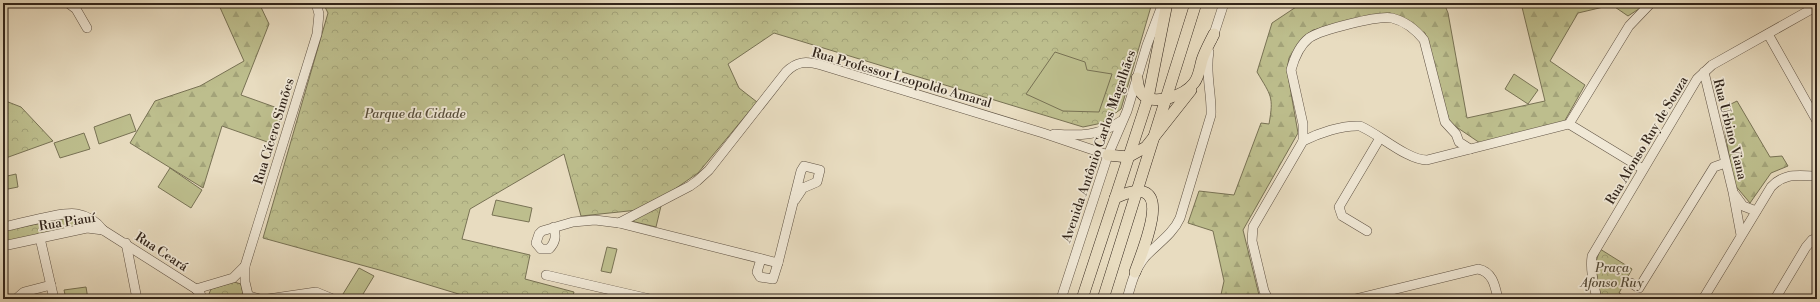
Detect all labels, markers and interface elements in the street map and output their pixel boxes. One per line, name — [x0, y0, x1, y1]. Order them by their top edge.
street label: Rua Professor Leopoldo Amaral — [810, 45, 994, 111]
street label: Avenida Antônio Carlos Magalhães — [1058, 48, 1140, 246]
street label: Rua Afonso Ruy de Souza — [1602, 73, 1692, 208]
street label: Rua Cícero Simões — [250, 76, 298, 186]
street label: Rua Urbino Viana — [1710, 77, 1750, 182]
park label: Parque da Cidade — [364, 106, 465, 122]
street label: Rua Piauí — [38, 210, 97, 234]
street label: Rua Ceará — [132, 229, 191, 275]
park label: Praça Afonso Ruy — [1578, 260, 1644, 291]

